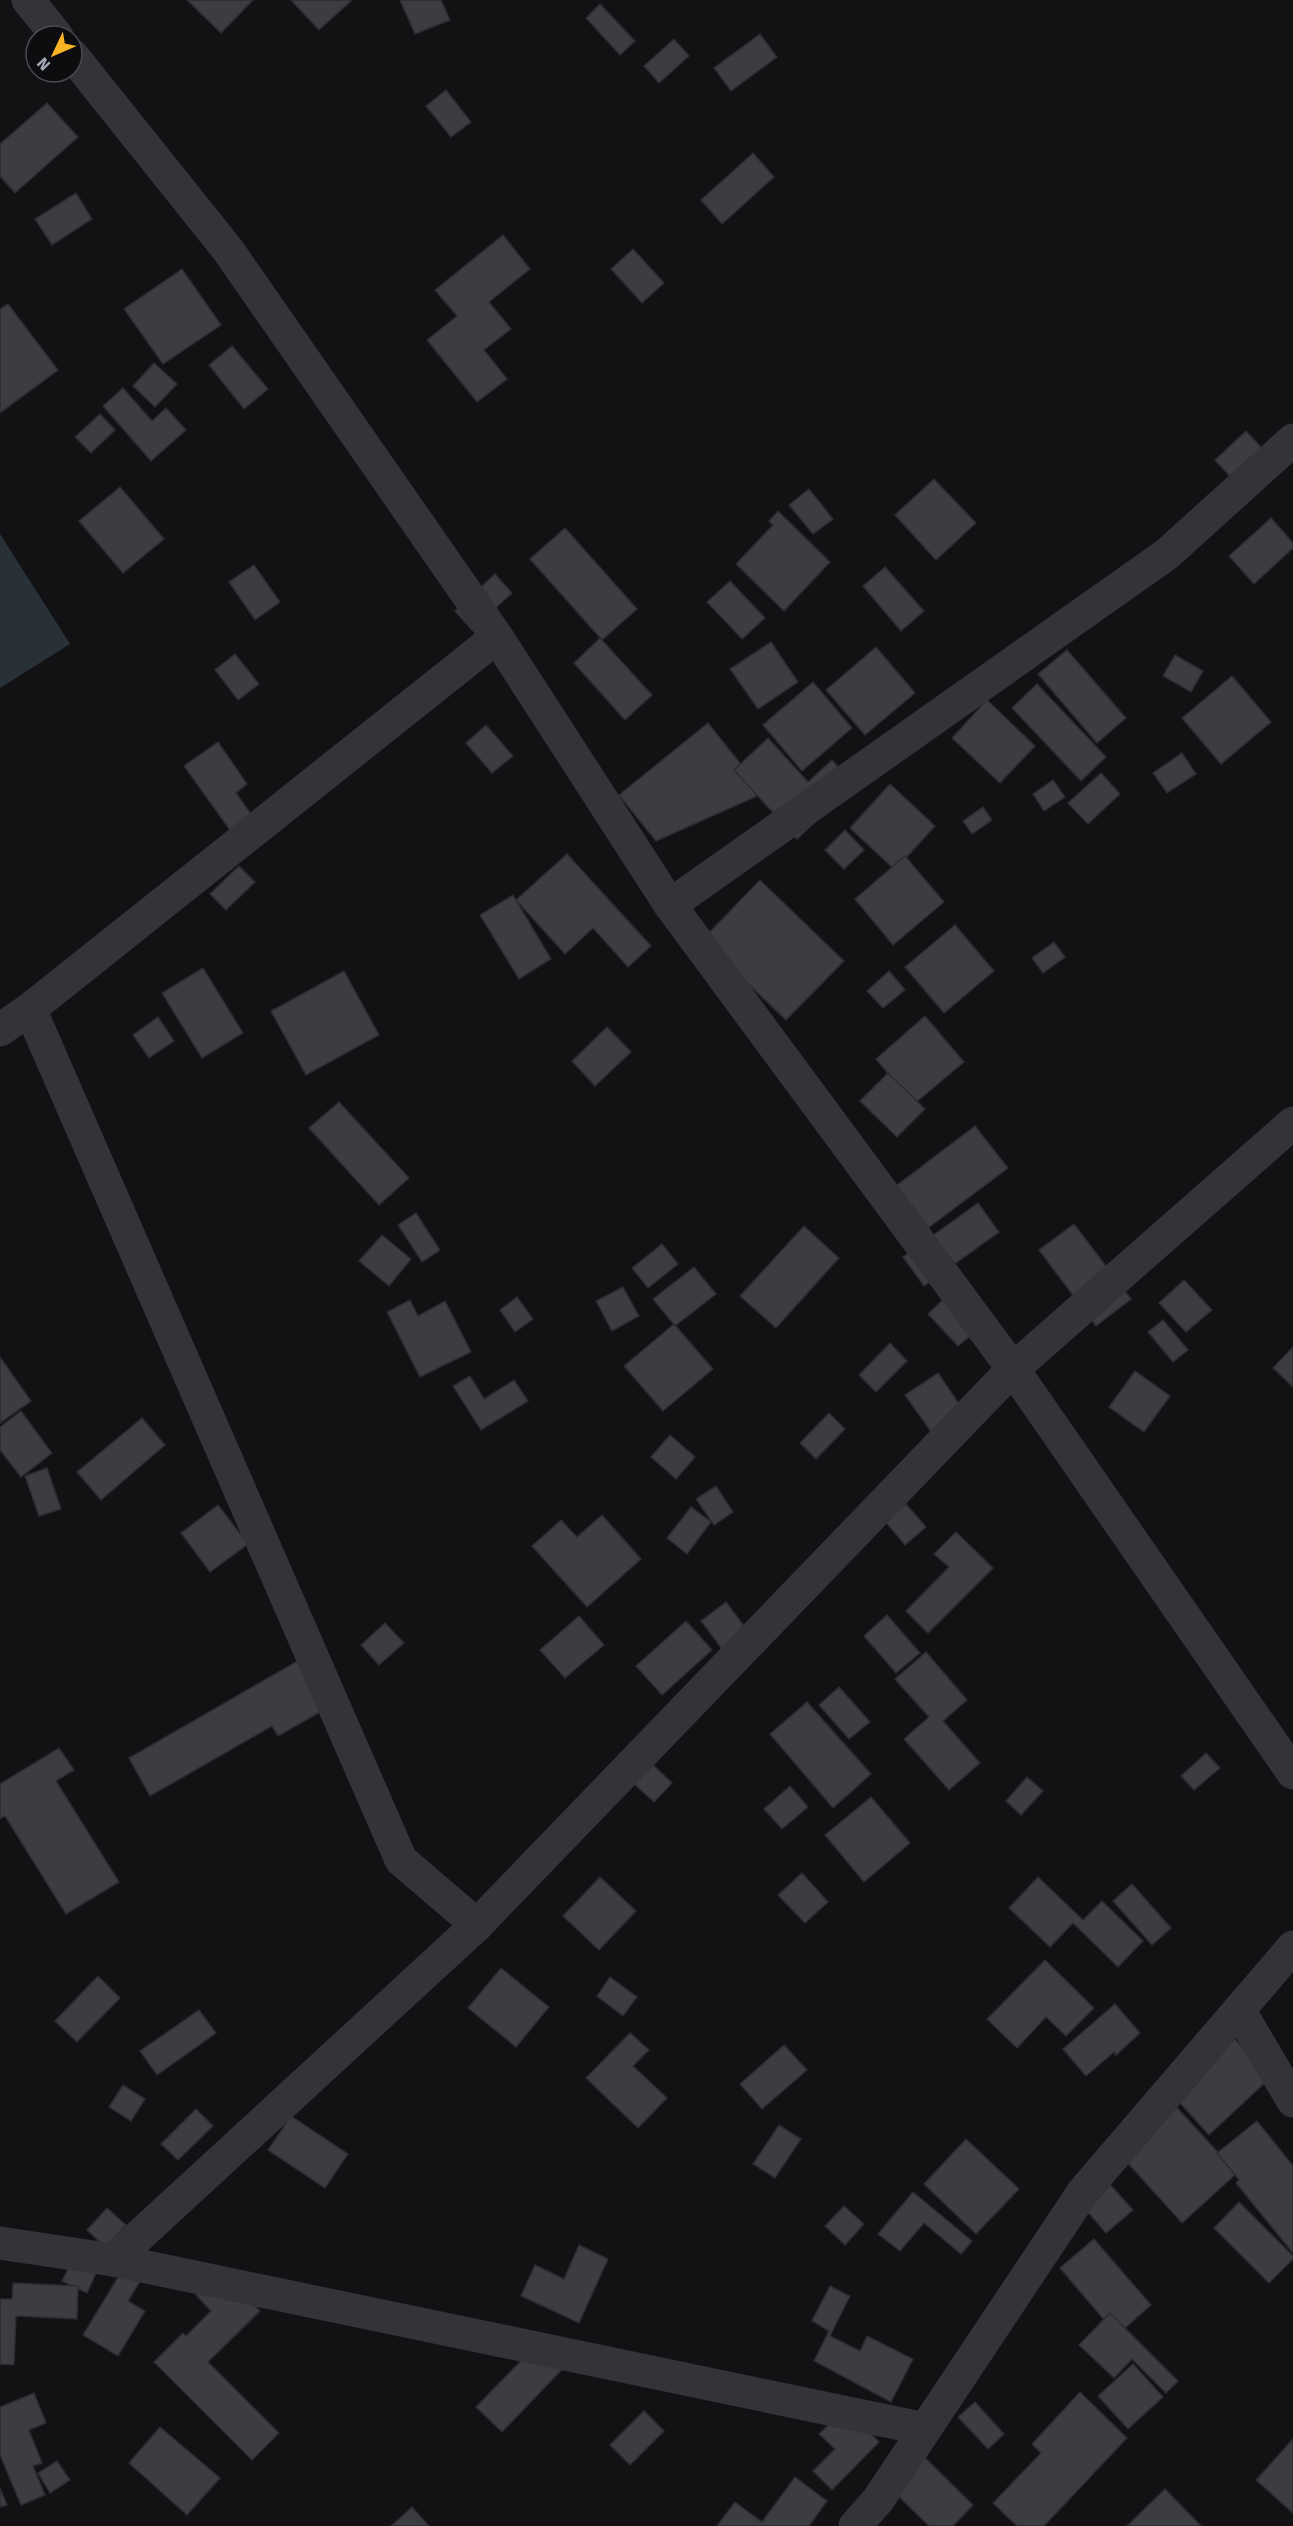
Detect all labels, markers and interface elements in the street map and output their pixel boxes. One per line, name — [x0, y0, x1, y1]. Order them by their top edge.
north arrow — [24, 24, 84, 84]
text: N — [33, 54, 54, 74]

